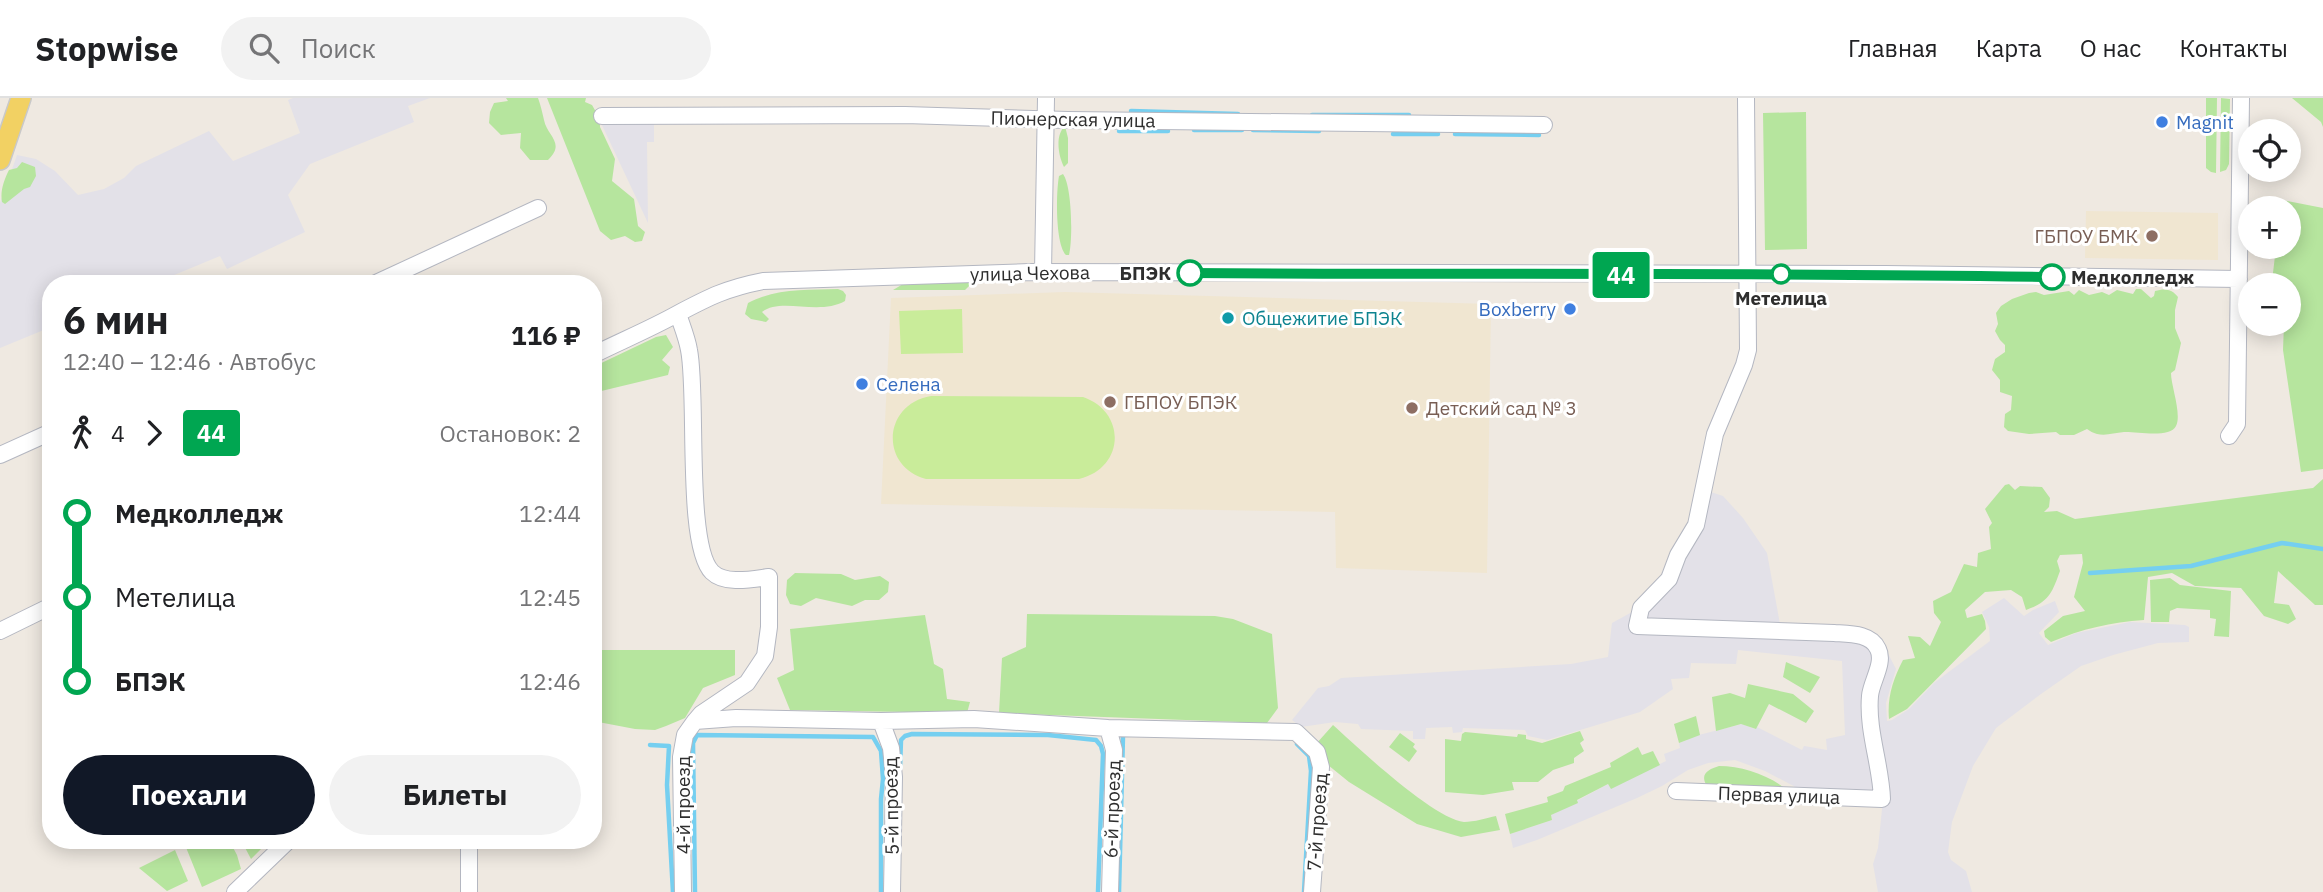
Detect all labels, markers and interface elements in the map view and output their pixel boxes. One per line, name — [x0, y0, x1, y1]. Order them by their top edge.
search box — [221, 17, 711, 80]
text: Stopwise — [35, 27, 179, 70]
icon: search — [245, 29, 283, 67]
text: Поиск — [301, 31, 376, 65]
text: Главная — [1848, 32, 1938, 64]
text: Карта — [1976, 32, 2042, 64]
text: О нас — [2080, 32, 2141, 64]
text: Контакты — [2179, 32, 2288, 64]
street label: Пионерская улица — [990, 106, 1156, 132]
place label: Magnit — [2176, 110, 2234, 134]
marker: Magnit — [2154, 114, 2170, 130]
map controls — [2238, 119, 2301, 336]
button: locate — [2238, 119, 2301, 182]
button: + — [2238, 196, 2301, 259]
place label: ГБПОУ БМК — [2034, 224, 2138, 248]
marker: ГБПОУ БМК — [2144, 228, 2160, 244]
line badge: 44 — [1590, 252, 1652, 298]
text: 44 — [1607, 259, 1635, 291]
street label: улица Чехова — [970, 260, 1090, 286]
marker: БПЭК — [1177, 260, 1203, 286]
place label: БПЭК — [1119, 261, 1171, 285]
marker: Метелица — [1771, 264, 1791, 284]
marker: Медколледж — [2039, 264, 2065, 290]
place label: Медколледж — [2071, 265, 2194, 289]
button: − — [2238, 273, 2301, 336]
place label: Метелица — [1735, 286, 1827, 310]
text: 6 мин — [63, 295, 169, 344]
place label: Boxberry — [1478, 297, 1557, 321]
marker: Boxberry — [1562, 301, 1578, 317]
place label: Общежитие БПЭК — [1242, 306, 1403, 330]
marker: Общежитие БПЭК — [1220, 310, 1236, 326]
text: 116 ₽ — [511, 318, 581, 352]
text: 12:40 – 12:46 · Автобус — [63, 346, 316, 376]
place label: Селена — [876, 372, 941, 396]
marker: Селена — [854, 376, 870, 392]
place label: ГБПОУ БПЭК — [1124, 390, 1237, 414]
marker: ГБПОУ БПЭК — [1102, 394, 1118, 410]
place label: Детский сад № 3 — [1426, 396, 1577, 420]
marker: Детский сад № 3 — [1404, 400, 1420, 416]
icon: walk — [63, 414, 101, 452]
icon: forward — [135, 414, 173, 452]
text: 44 — [197, 417, 226, 449]
text: 4 — [111, 418, 125, 448]
text: Остановок: 2 — [440, 418, 581, 448]
text: Медколледж — [115, 496, 284, 530]
text: 12:44 — [519, 498, 581, 528]
text: Метелица — [115, 580, 236, 614]
text: 12:45 — [519, 582, 581, 612]
text: БПЭК — [115, 664, 186, 698]
text: 12:46 — [519, 666, 581, 696]
button: Поехали — [63, 755, 315, 835]
button: Билеты — [329, 755, 581, 835]
street label: 4-й проезд — [671, 756, 695, 854]
street label: 5-й проезд — [878, 757, 904, 855]
street label: 6-й проезд — [1098, 759, 1126, 859]
street label: 7-й проезд — [1302, 772, 1332, 872]
street label: Первая улица — [1717, 781, 1841, 809]

